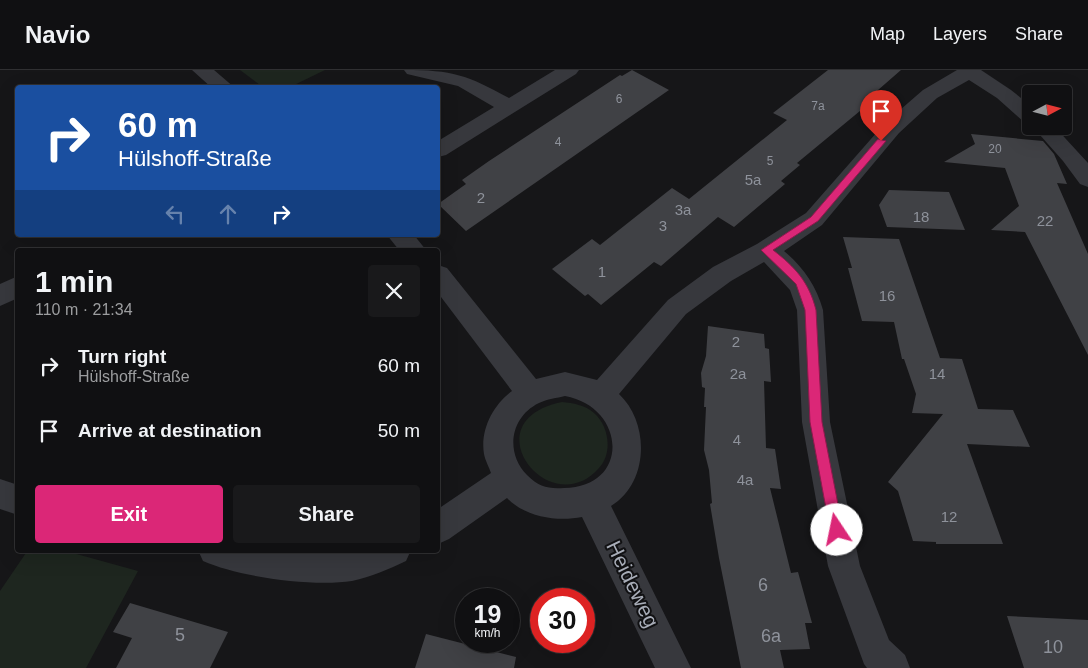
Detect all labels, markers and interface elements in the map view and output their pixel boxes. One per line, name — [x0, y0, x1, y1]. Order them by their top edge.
text: Navio — [25, 21, 90, 48]
text: Map — [870, 24, 905, 44]
text: Layers — [933, 24, 987, 44]
text: Share — [1015, 24, 1063, 44]
north arrow — [1022, 85, 1072, 135]
map controls — [1022, 85, 1072, 135]
pin — [860, 90, 902, 141]
house number: 6 — [616, 92, 623, 106]
icon: arrive — [867, 97, 895, 125]
house number: 7a — [811, 99, 825, 113]
icon: right — [35, 105, 100, 170]
text: 60 m — [118, 105, 198, 144]
house number: 4 — [555, 135, 562, 149]
house number: 20 — [988, 142, 1002, 156]
text: Hülshoff-Straße — [118, 146, 272, 171]
house number: 5 — [767, 154, 774, 168]
house number: 5a — [745, 171, 762, 188]
house number: 2 — [477, 189, 485, 206]
icon: left — [161, 200, 189, 228]
icon: ahead — [214, 200, 242, 228]
icon: right — [267, 200, 295, 228]
house number: 3a — [675, 201, 692, 218]
house number: 18 — [913, 208, 929, 225]
house number: 22 — [1037, 212, 1053, 229]
house number: 3 — [659, 217, 667, 234]
house number: 1 — [598, 263, 606, 280]
text: 1 min — [35, 265, 113, 298]
button: close — [368, 265, 420, 317]
house number: 16 — [879, 287, 895, 304]
text: 110 m · 21:34 — [35, 301, 133, 318]
house number: 2 — [732, 333, 740, 350]
text: Turn right — [78, 346, 166, 367]
icon: right — [35, 352, 63, 380]
text: 60 m — [378, 355, 420, 376]
house number: 2a — [730, 365, 747, 382]
house number: 14 — [929, 365, 945, 382]
text: Hülshoff-Straße — [78, 368, 190, 385]
icon: arrive — [35, 417, 63, 445]
text: Arrive at destination — [78, 420, 262, 441]
text: 50 m — [378, 420, 420, 441]
house number: 4 — [733, 431, 741, 448]
house number: 4a — [737, 471, 754, 488]
button: Exit — [35, 485, 223, 543]
button: Share — [233, 485, 420, 543]
position arrow — [810, 503, 862, 555]
house number: 12 — [941, 508, 957, 525]
street label: Heideweg — [602, 537, 664, 631]
house number: 6 — [758, 575, 768, 595]
speed limit sign: 30 — [530, 588, 595, 653]
text: 19 — [474, 600, 501, 628]
house number: 5 — [175, 625, 185, 645]
text: km/h — [474, 626, 501, 640]
house number: 6a — [761, 626, 782, 646]
house number: 10 — [1043, 637, 1063, 657]

